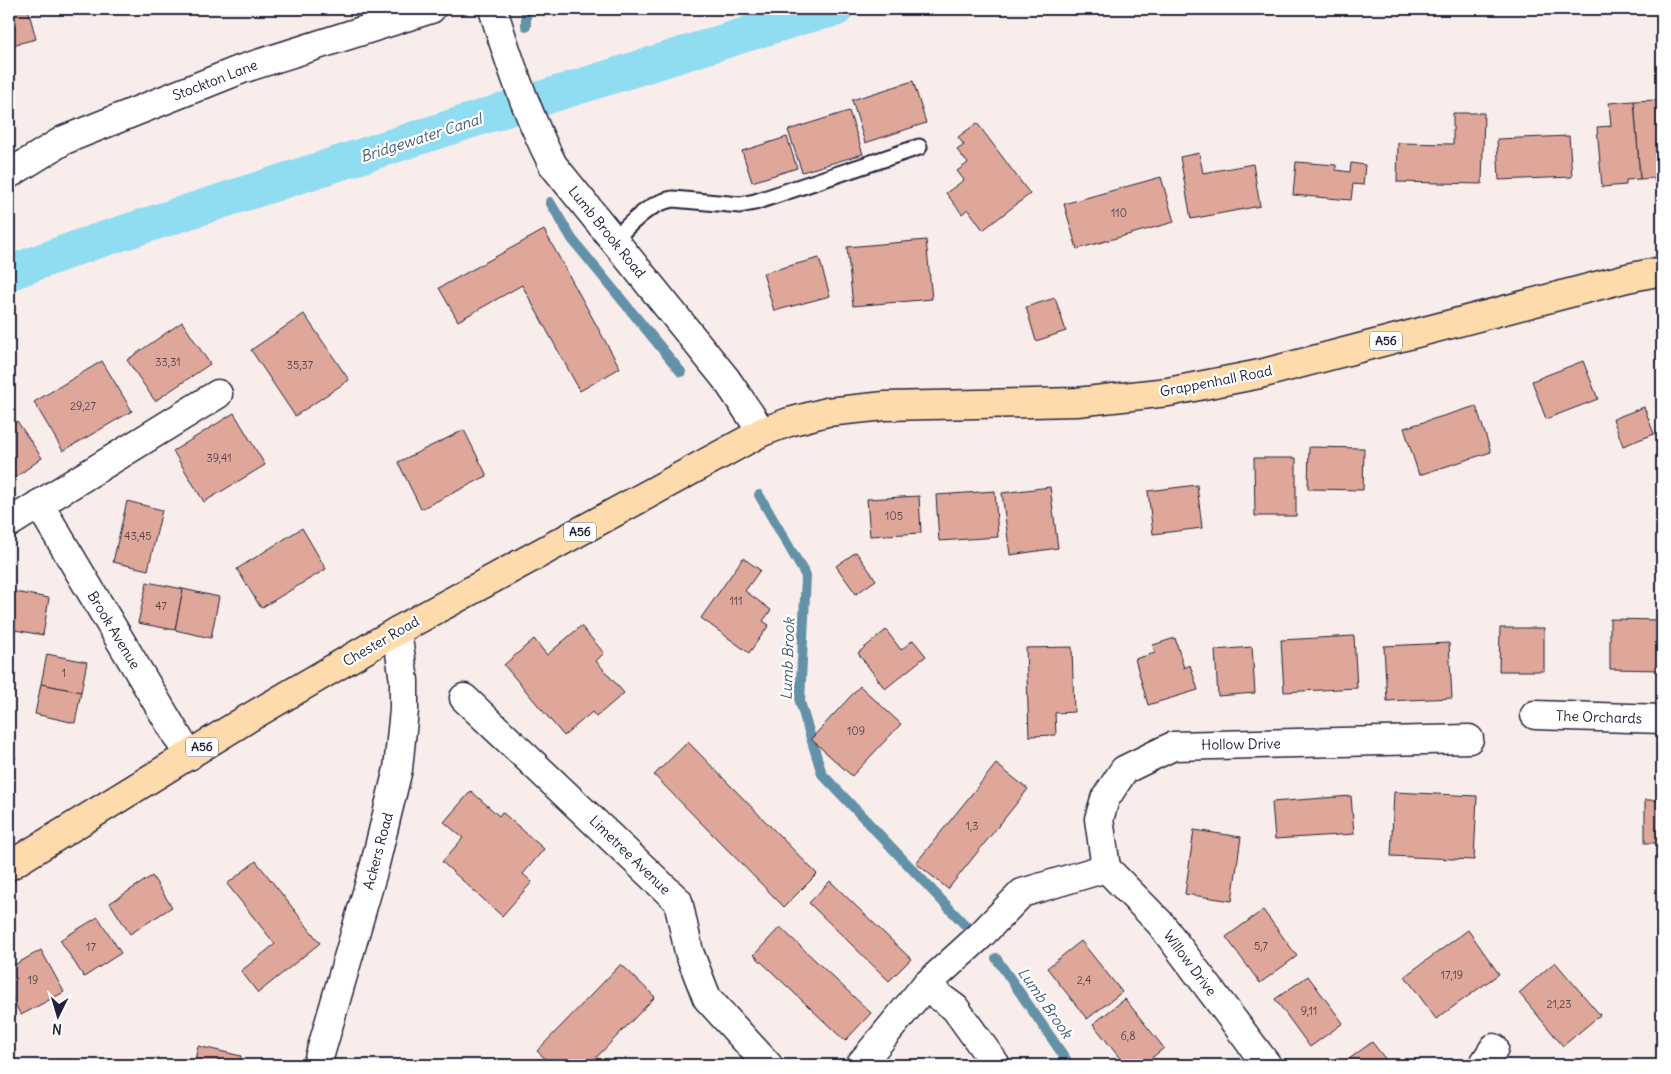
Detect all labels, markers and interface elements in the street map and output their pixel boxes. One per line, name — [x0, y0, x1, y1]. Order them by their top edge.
street label: Stockton Lane — [170, 56, 260, 104]
water label: Bridgewater Canal — [358, 108, 486, 166]
street label: Lumb Brook Road — [565, 183, 649, 281]
house number: 110 — [1111, 206, 1127, 220]
road number: A56 — [1370, 332, 1402, 351]
house number: 33,31 — [155, 355, 181, 369]
house number: 35,37 — [287, 358, 314, 372]
street label: Grappenhall Road — [1158, 361, 1274, 401]
house number: 29,27 — [70, 399, 97, 413]
house number: 39,41 — [206, 451, 232, 465]
house number: 105 — [885, 509, 903, 523]
road number: A56 — [564, 522, 596, 542]
house number: 43,45 — [124, 529, 152, 543]
street label: Brook Avenue — [84, 588, 144, 672]
house number: 111 — [729, 594, 743, 608]
house number: 47 — [155, 599, 167, 613]
street label: Chester Road — [340, 612, 422, 670]
water label: Lumb Brook — [777, 616, 798, 700]
house number: 1 — [62, 666, 66, 680]
street label: The Orchards — [1556, 707, 1642, 727]
house number: 109 — [847, 724, 865, 738]
street label: Hollow Drive — [1201, 734, 1281, 754]
road number: A56 — [186, 738, 218, 756]
street label: Ackers Road — [359, 811, 397, 891]
street label: Limetree Avenue — [586, 812, 674, 898]
house number: 1,3 — [966, 819, 978, 833]
street label: Willow Drive — [1160, 927, 1220, 999]
house number: 5,7 — [1254, 939, 1269, 953]
house number: 17 — [86, 940, 96, 954]
water label: Lumb Brook — [1014, 964, 1077, 1043]
house number: 17,19 — [1441, 968, 1463, 982]
house number: 19 — [28, 973, 38, 987]
house number: 2,4 — [1077, 973, 1091, 987]
north arrow — [32, 992, 82, 1042]
house number: 21,23 — [1547, 997, 1571, 1011]
house number: 9,11 — [1301, 1004, 1317, 1018]
text: N — [51, 1020, 62, 1038]
house number: 6,8 — [1121, 1029, 1136, 1043]

